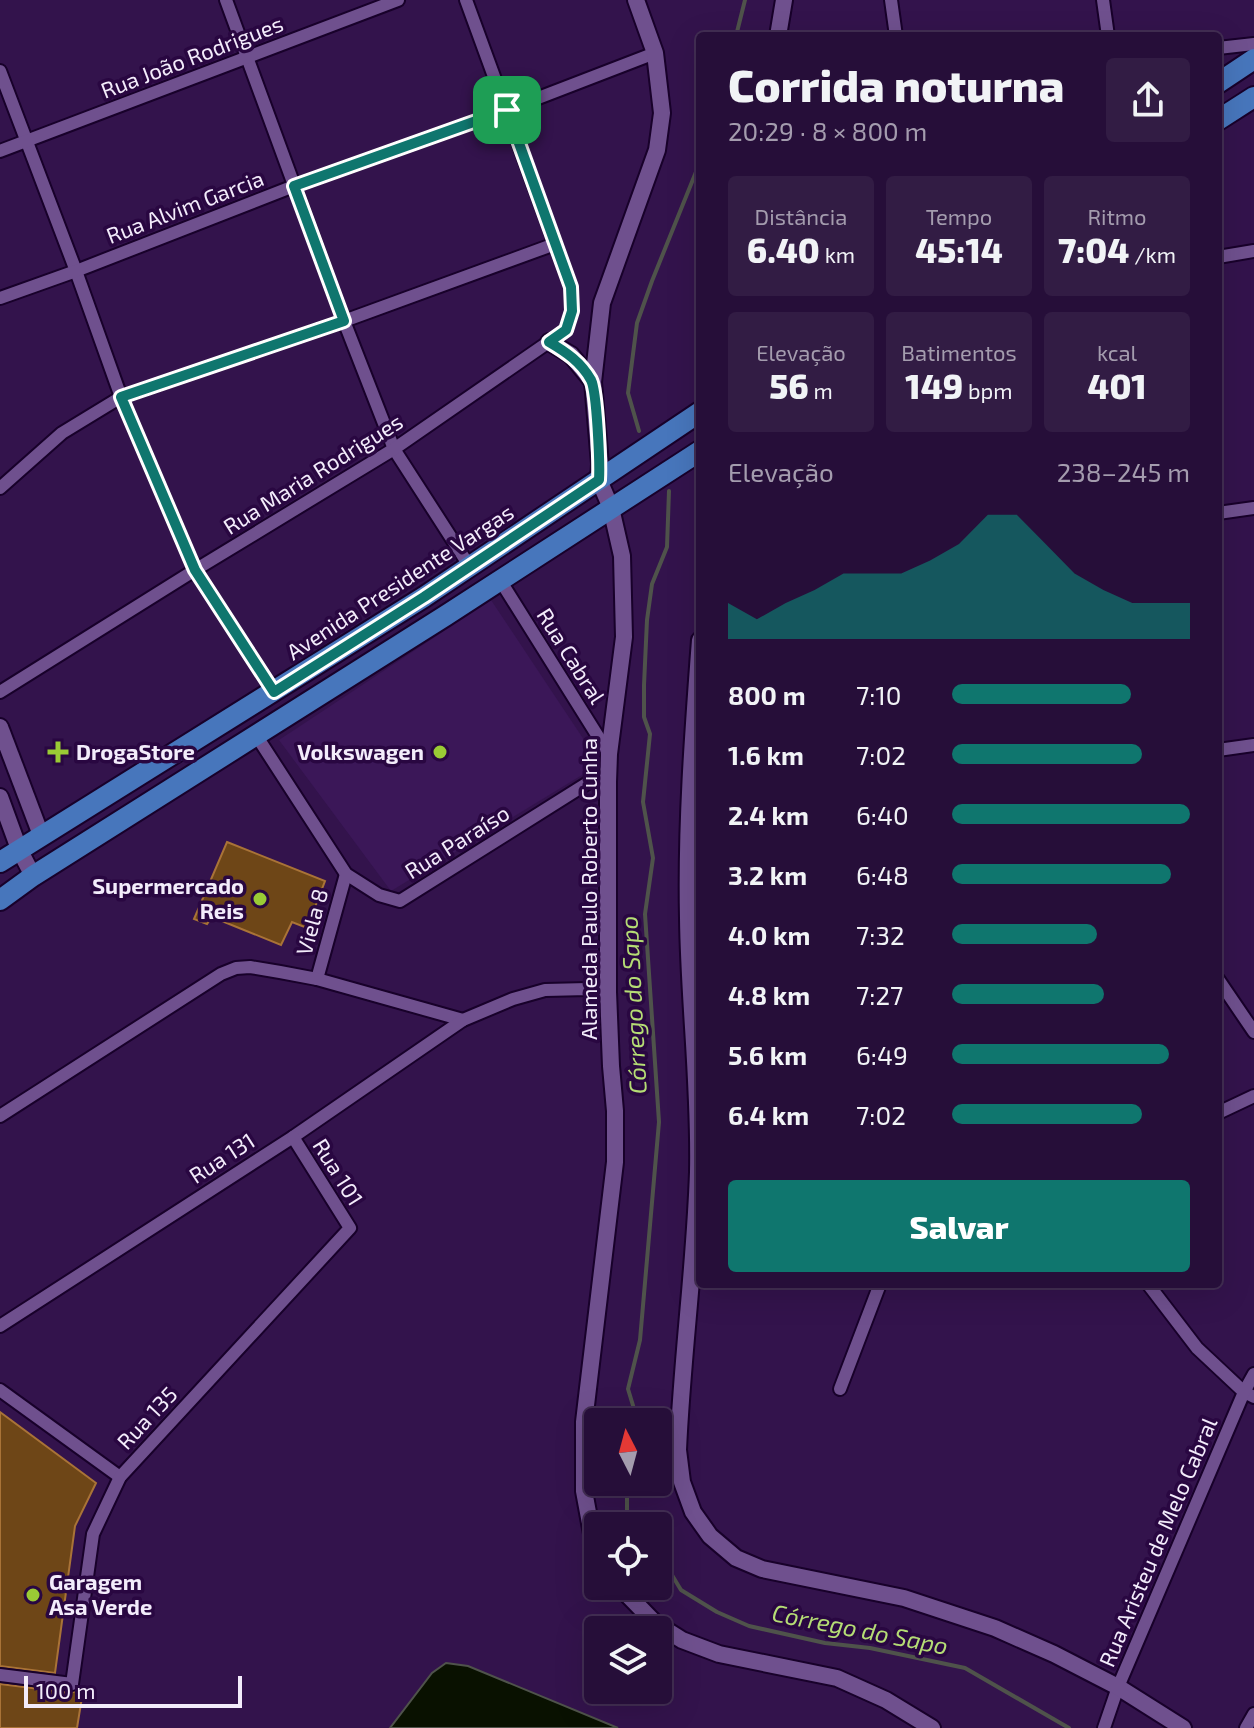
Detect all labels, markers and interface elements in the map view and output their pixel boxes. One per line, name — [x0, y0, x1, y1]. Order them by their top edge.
street label: Rua João Rodrigues — [97, 9, 286, 103]
text: Corrida noturna — [728, 58, 1064, 111]
button: share — [1106, 58, 1190, 142]
pin — [473, 76, 541, 144]
icon: arrive — [485, 88, 529, 132]
text: 20:29 · 8 × 800 m — [728, 115, 927, 146]
street label: Rua Alvim Garcia — [102, 164, 267, 248]
text: Distância — [755, 203, 847, 229]
text: Tempo — [926, 203, 992, 229]
text: Ritmo — [1087, 203, 1147, 229]
text: 6.40 — [747, 229, 820, 270]
text: 45:14 — [915, 229, 1003, 270]
text: 7:04 — [1058, 229, 1129, 270]
text: km — [820, 241, 855, 267]
text: /km — [1129, 241, 1176, 267]
text: Elevação — [756, 339, 846, 365]
text: Batimentos — [901, 339, 1017, 365]
text: kcal — [1097, 339, 1137, 365]
text: 56 — [769, 365, 809, 406]
text: 149 — [905, 365, 963, 406]
text: 401 — [1087, 365, 1147, 406]
text: m — [809, 377, 833, 403]
text: bpm — [963, 377, 1013, 403]
street label: Rua Maria Rodrigues — [218, 407, 407, 539]
text: Elevação — [728, 456, 834, 487]
text: 238–245 m — [1057, 456, 1190, 487]
street label: Avenida Presidente Vargas — [281, 498, 518, 664]
street label: Rua Cabral — [532, 603, 612, 708]
text: 800 m — [728, 679, 806, 710]
text: 7:10 — [856, 679, 901, 710]
place label: DrogaStore — [76, 738, 195, 764]
place label: Volkswagen — [297, 738, 424, 764]
street label: Alameda Paulo Roberto Cunha — [575, 738, 601, 1040]
text: 1.6 km — [728, 739, 804, 770]
text: 7:02 — [856, 739, 906, 770]
marker: DrogaStore — [47, 741, 69, 763]
marker: Volkswagen — [431, 743, 449, 761]
street label: Rua Paraíso — [399, 799, 513, 883]
text: 2.4 km — [728, 799, 809, 830]
text: 6:40 — [856, 799, 909, 830]
text: 3.2 km — [728, 859, 807, 890]
text: 6:48 — [856, 859, 909, 890]
place label: Supermercado Reis — [92, 872, 244, 923]
street label: Viela 8 — [290, 886, 332, 958]
marker: Supermercado Reis — [251, 890, 269, 908]
water label: Córrego do Sapo — [613, 915, 652, 1095]
text: 4.0 km — [728, 919, 810, 950]
text: 7:32 — [856, 919, 905, 950]
text: 4.8 km — [728, 979, 810, 1010]
text: 7:27 — [856, 979, 903, 1010]
text: 5.6 km — [728, 1039, 807, 1070]
text: 6:49 — [856, 1039, 908, 1070]
text: 6.4 km — [728, 1099, 809, 1130]
text: 7:02 — [856, 1099, 906, 1130]
street label: Rua 131 — [184, 1126, 259, 1188]
street label: Rua 101 — [308, 1133, 369, 1210]
button: Salvar — [728, 1180, 1190, 1272]
street label: Rua 135 — [111, 1381, 182, 1454]
north arrow — [584, 1408, 672, 1496]
map controls — [584, 1408, 672, 1704]
street label: Rua Aristeu de Melo Cabral — [1093, 1413, 1222, 1670]
button: locate — [584, 1512, 672, 1600]
place label: Garagem Asa Verde — [49, 1568, 152, 1619]
marker: Garagem Asa Verde — [24, 1586, 42, 1604]
water label: Córrego do Sapo — [770, 1597, 951, 1660]
button: layers — [584, 1616, 672, 1704]
scale bar — [24, 1672, 242, 1708]
text: 100 m — [36, 1677, 95, 1703]

